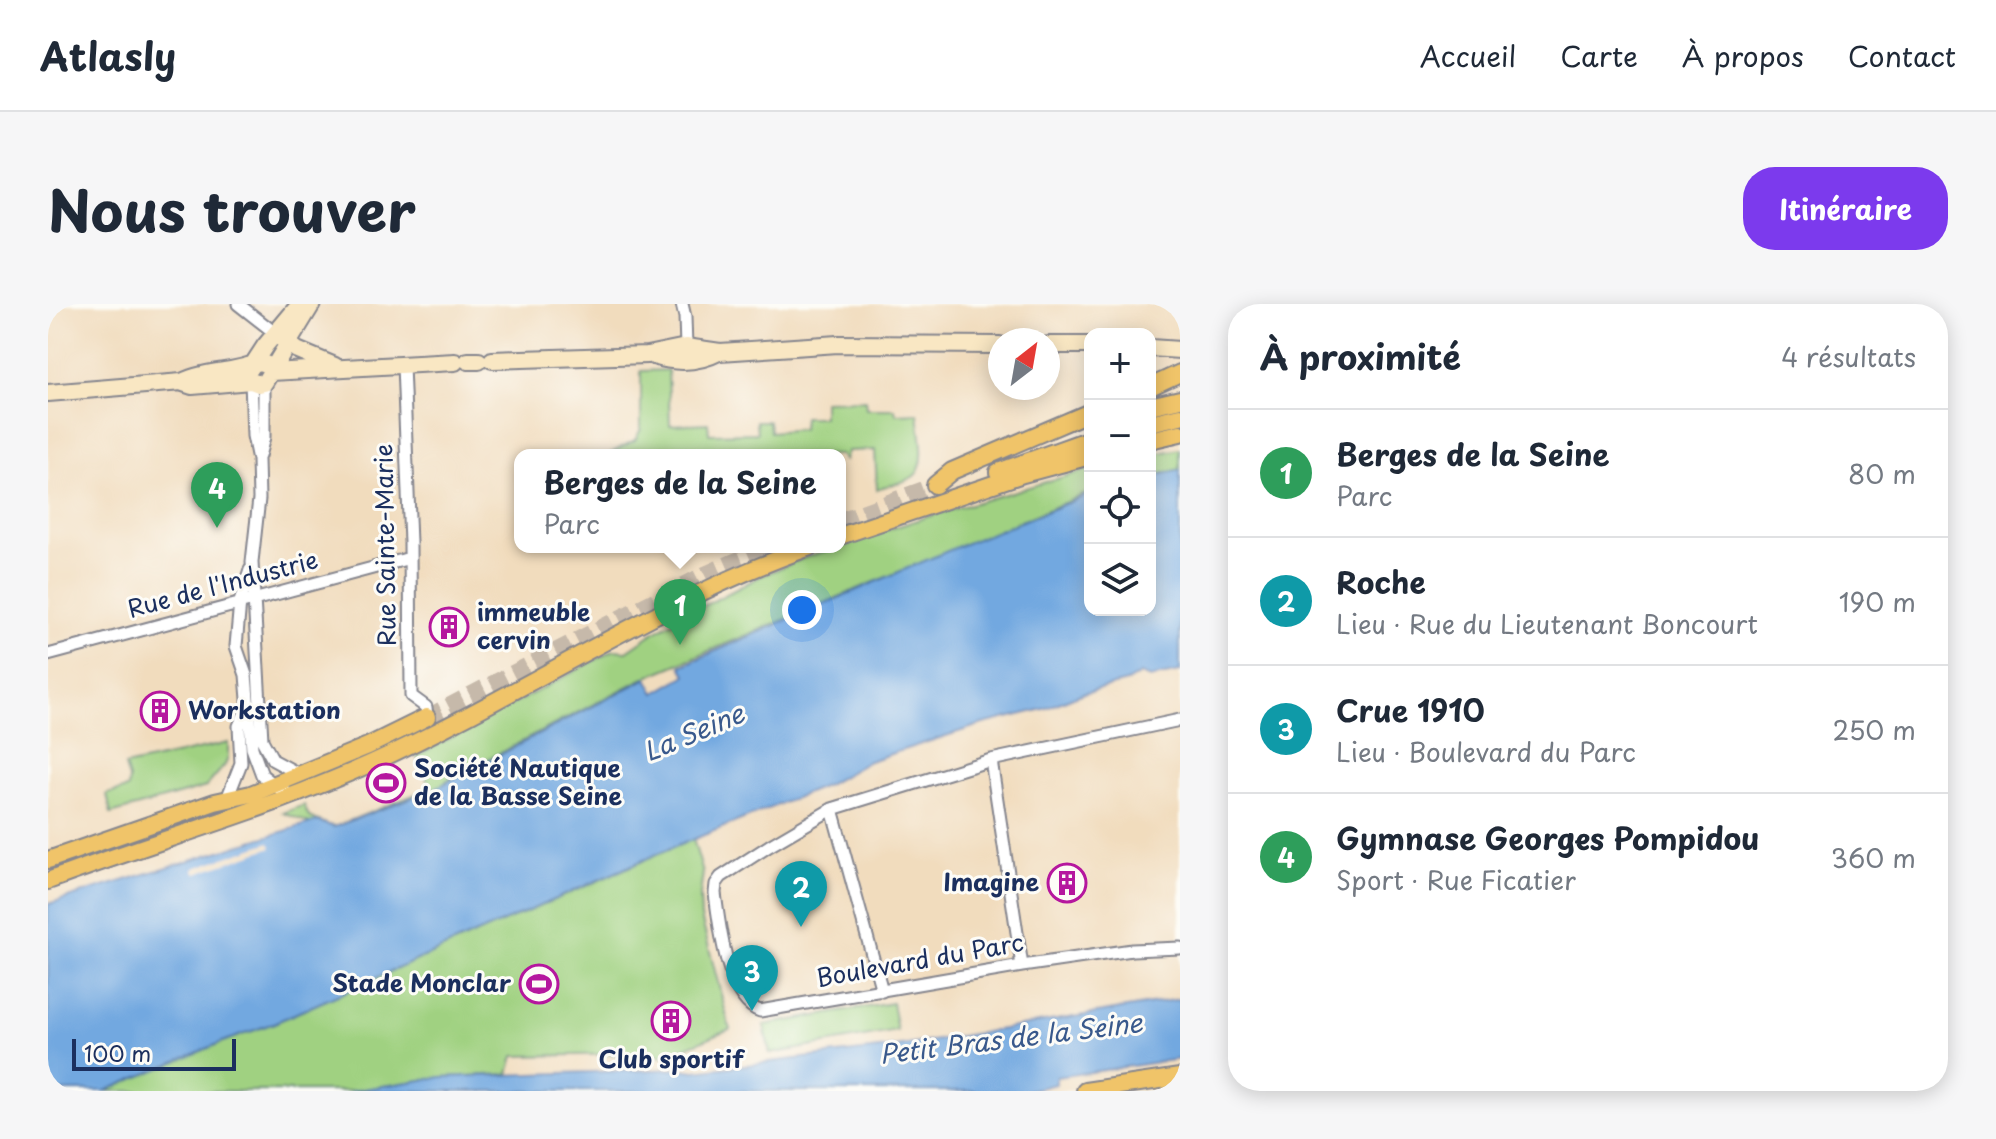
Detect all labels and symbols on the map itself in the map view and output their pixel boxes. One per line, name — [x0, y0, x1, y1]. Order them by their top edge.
north arrow — [988, 328, 1060, 400]
street label: Rue Sainte-Marie — [364, 444, 404, 646]
pin: 4 — [191, 462, 243, 528]
street label: Rue de l'Industrie — [123, 540, 322, 626]
pin: 1 — [654, 579, 706, 645]
your location — [782, 590, 822, 630]
place label: immeuble cervin — [477, 593, 590, 657]
building icon: immeuble cervin — [428, 606, 470, 648]
building icon: Workstation — [139, 690, 181, 732]
place label: Workstation — [188, 691, 341, 727]
water label: La Seine — [637, 692, 751, 770]
place label: Société Nautique de la Basse Seine — [414, 749, 622, 813]
sports icon: Société Nautique de la Basse Seine — [365, 762, 407, 804]
pin: 2 — [775, 861, 827, 927]
building icon: Imagine — [1046, 862, 1088, 904]
place label: Imagine — [943, 863, 1039, 899]
street label: Boulevard du Parc — [813, 923, 1026, 995]
pin: 3 — [726, 945, 778, 1011]
sports icon: Stade Monclar — [518, 963, 560, 1005]
place label: Stade Monclar — [332, 964, 512, 1000]
building icon: Club sportif — [650, 1000, 692, 1042]
water label: Petit Bras de la Seine — [877, 1002, 1146, 1073]
scale bar — [72, 1035, 236, 1071]
place label: Club sportif — [598, 1040, 746, 1076]

